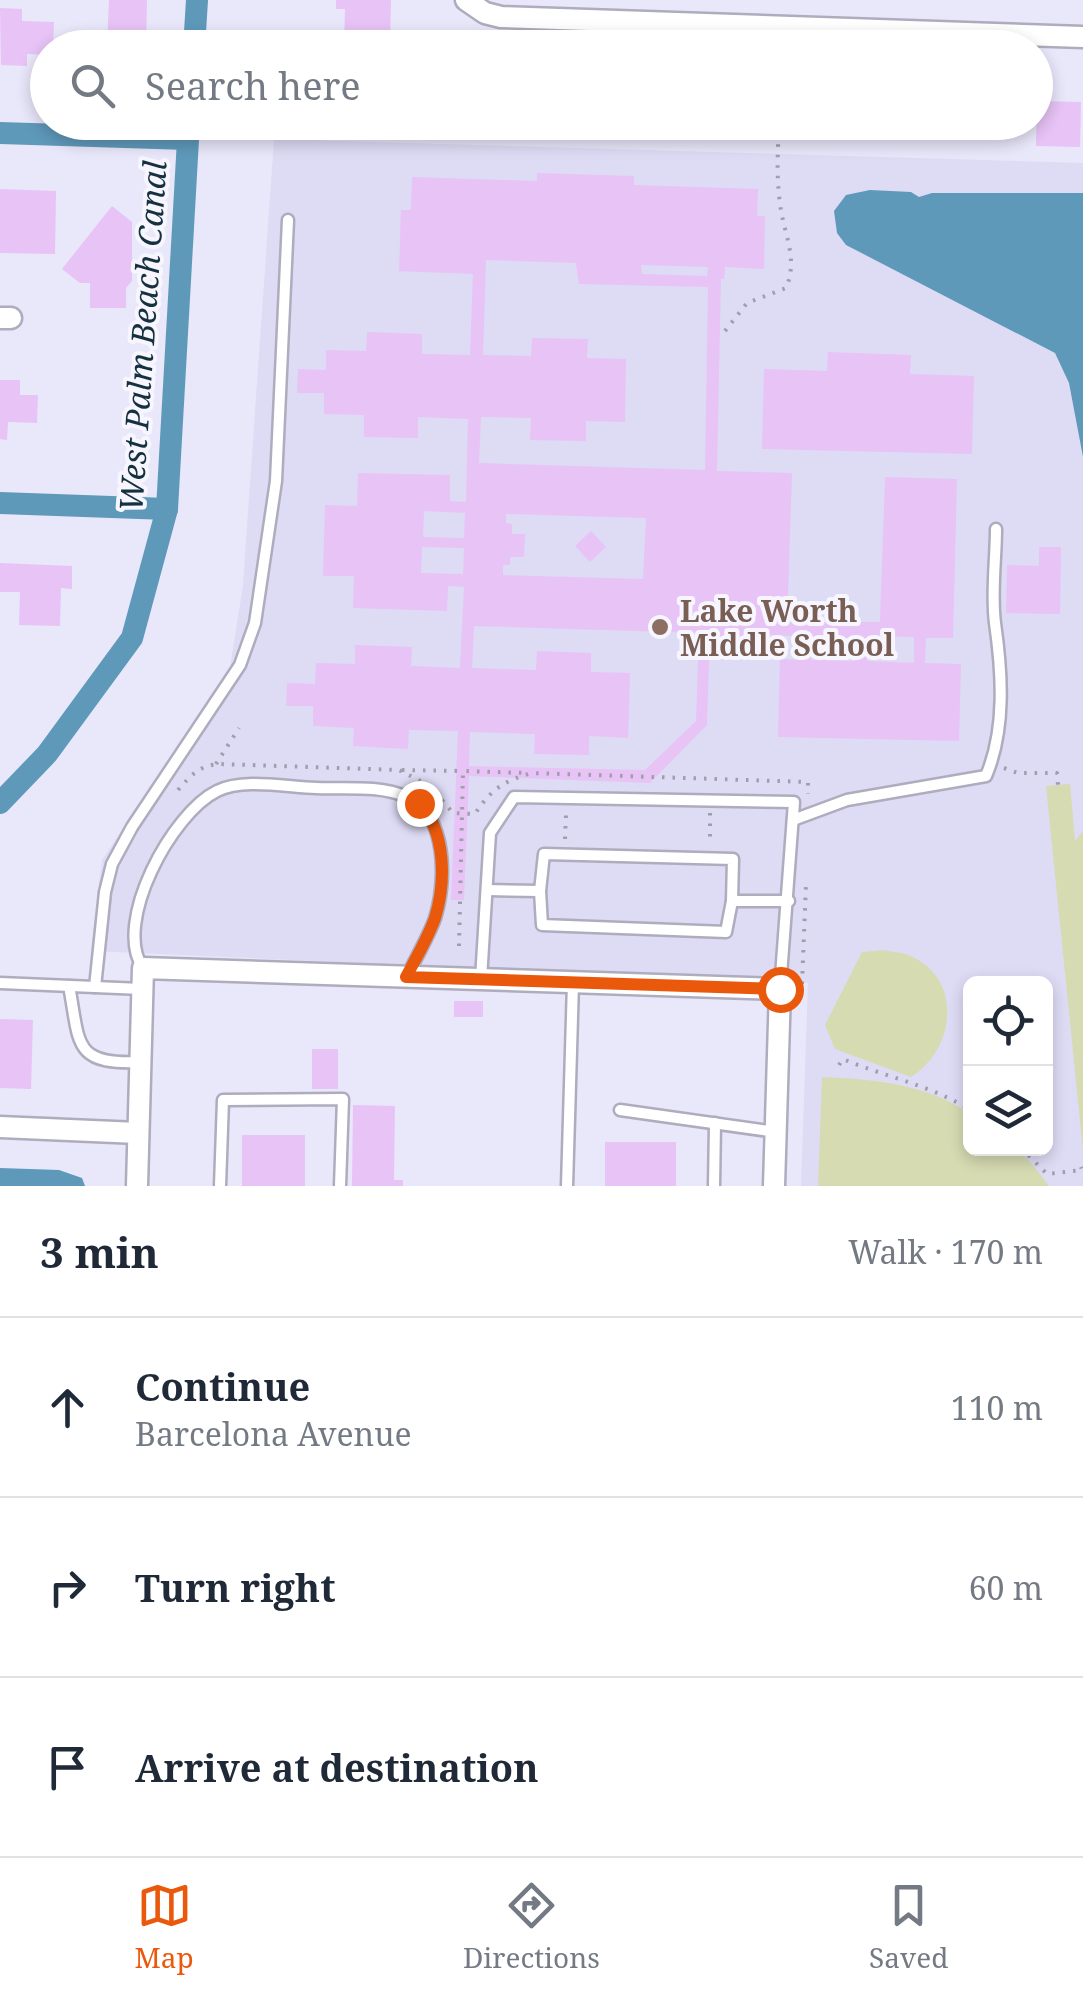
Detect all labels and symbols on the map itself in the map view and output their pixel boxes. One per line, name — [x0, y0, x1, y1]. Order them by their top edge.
water label: West Palm Beach Canal — [108, 159, 176, 513]
place label: Lake Worth Middle School — [680, 590, 895, 665]
marker: Lake Worth Middle School — [649, 616, 671, 638]
route end — [397, 781, 443, 827]
route start — [758, 967, 804, 1013]

